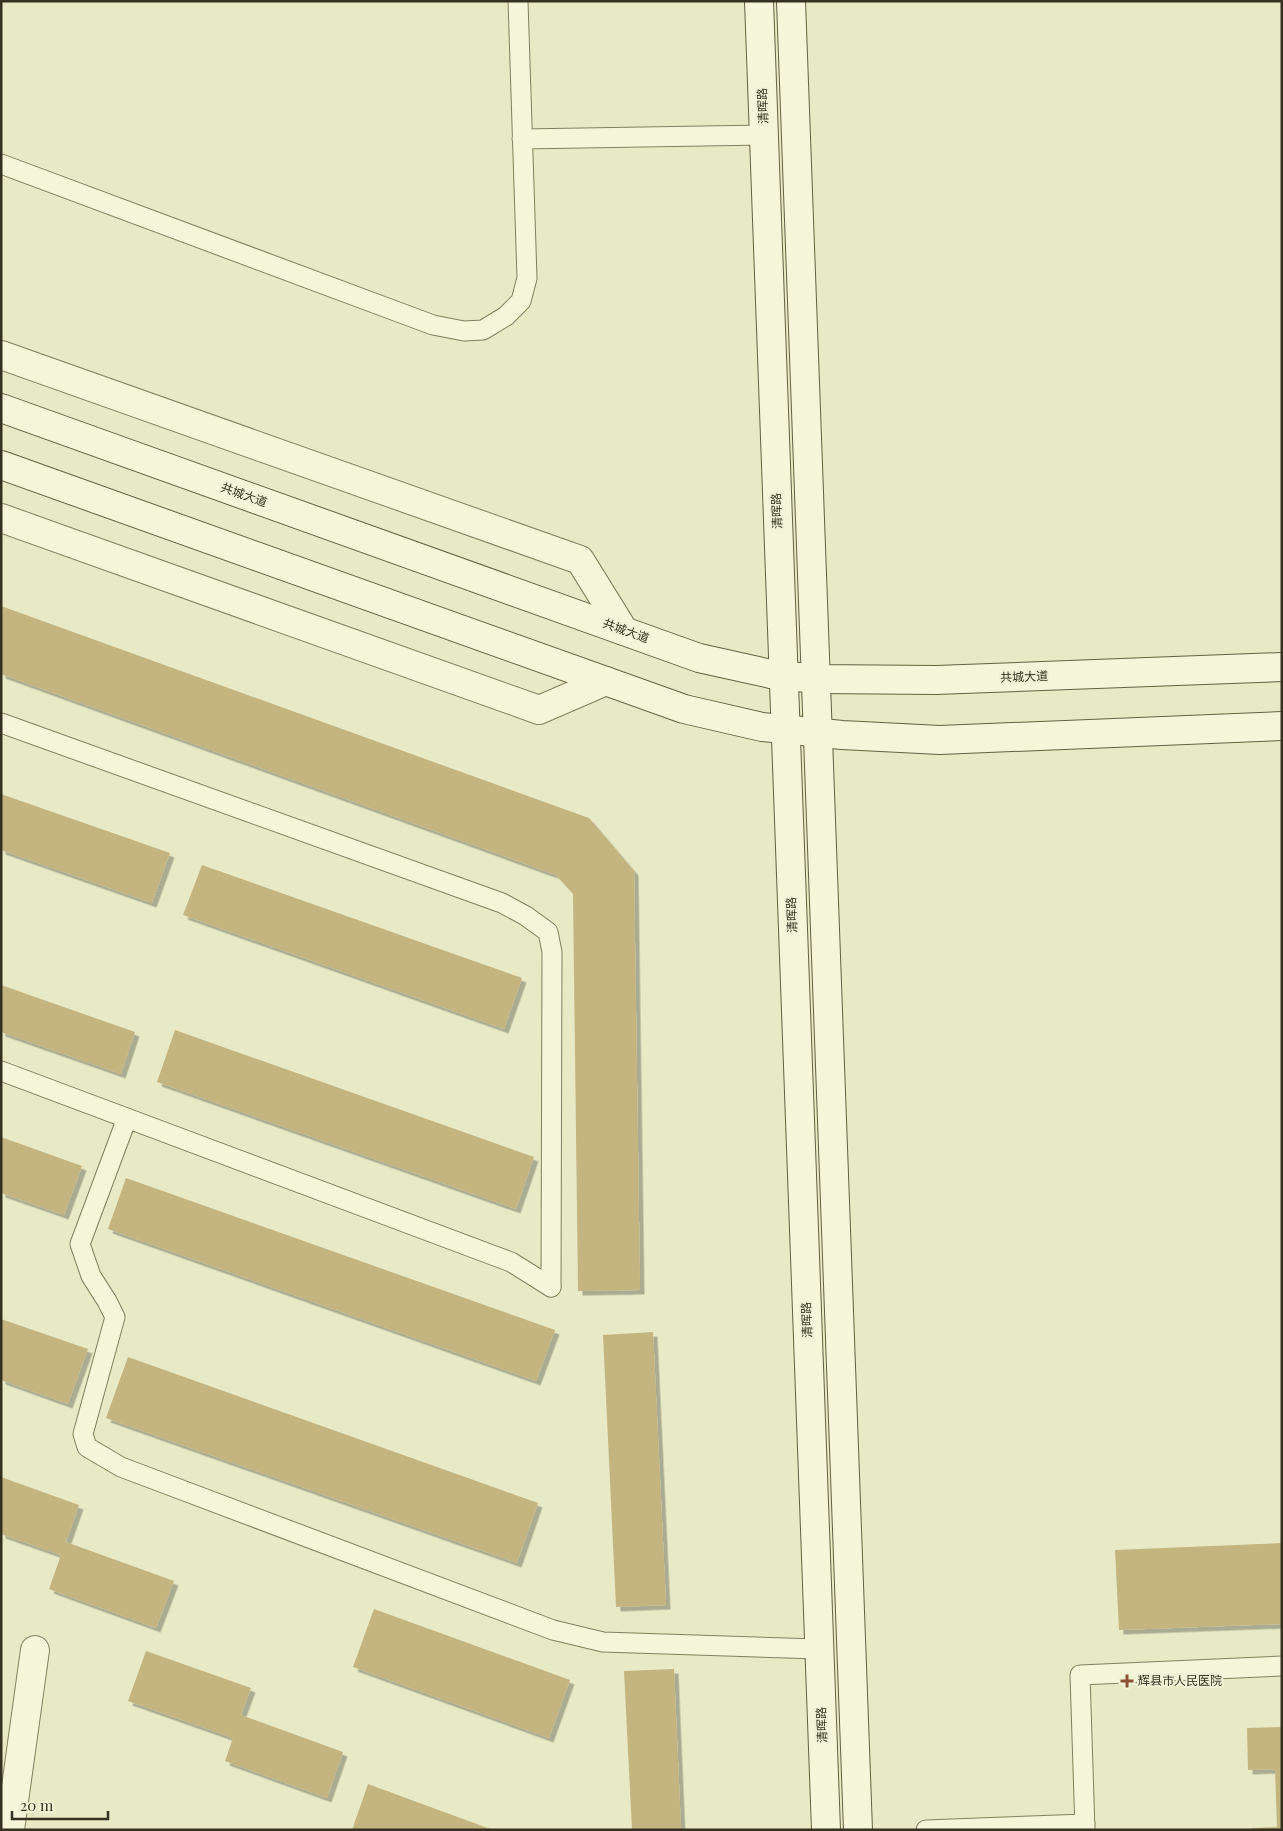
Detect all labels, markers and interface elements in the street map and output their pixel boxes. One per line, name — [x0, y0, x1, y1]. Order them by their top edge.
street label: 清晖路 — [753, 88, 771, 124]
street label: 共城大道 — [219, 478, 270, 510]
street label: 清晖路 — [767, 493, 785, 529]
street label: 共城大道 — [601, 614, 652, 646]
street label: 共城大道 — [1000, 667, 1048, 685]
street label: 清晖路 — [782, 897, 800, 933]
street label: 清晖路 — [797, 1302, 815, 1338]
place label: 辉县市人民医院 — [1138, 1672, 1222, 1688]
marker: 辉县市人民医院 — [1120, 1674, 1134, 1688]
street label: 清晖路 — [812, 1707, 830, 1743]
scale bar — [12, 1788, 109, 1820]
text: 20 m — [20, 1795, 54, 1815]

